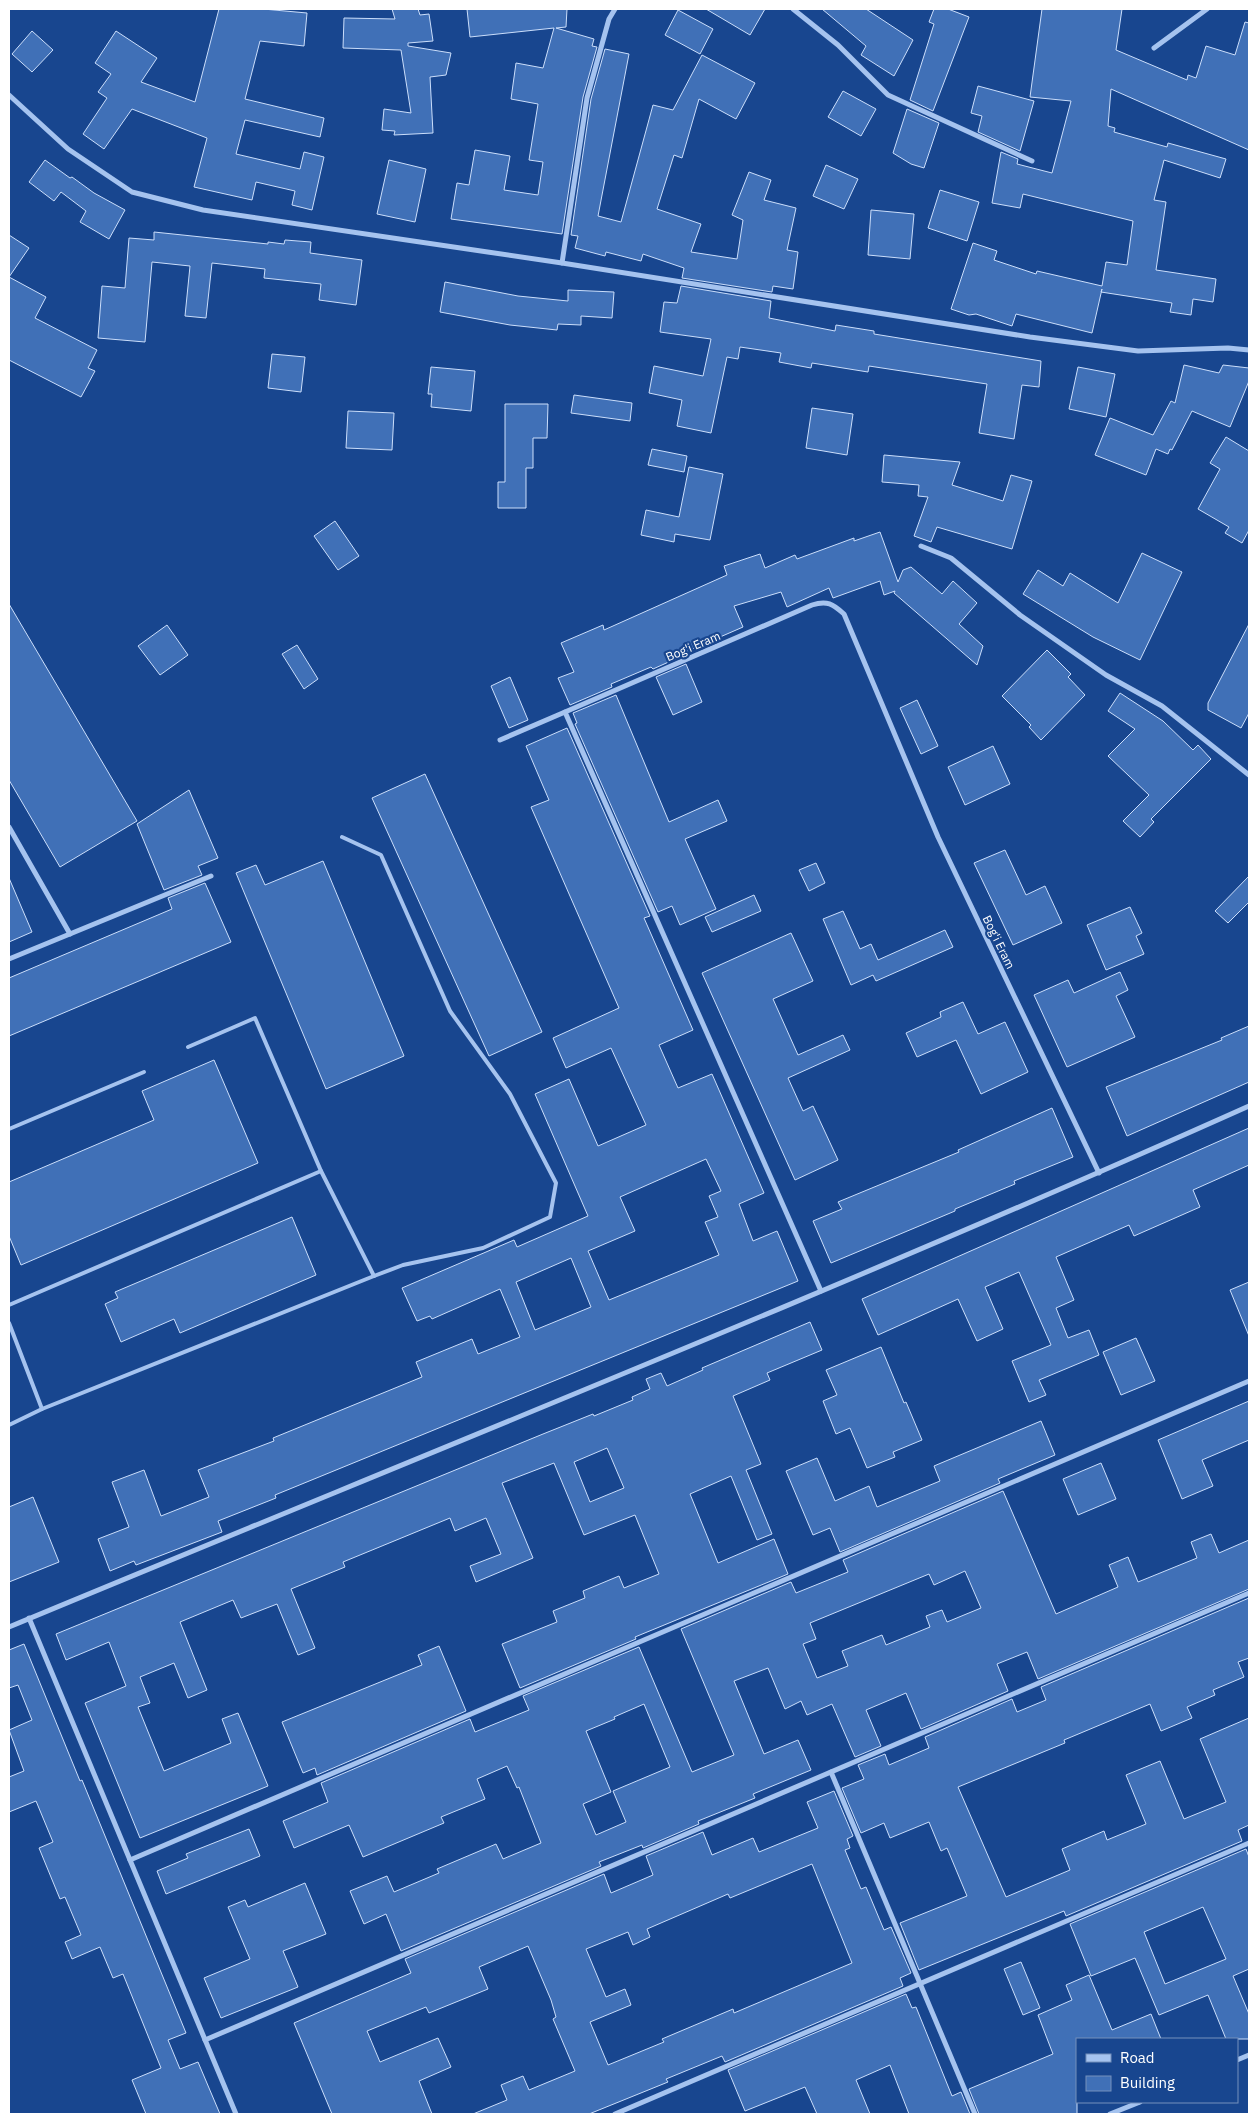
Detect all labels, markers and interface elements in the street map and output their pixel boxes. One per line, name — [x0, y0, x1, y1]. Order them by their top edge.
street label: Bog'i Eram — [663, 628, 723, 664]
street label: Bog'i Eram — [980, 913, 1018, 971]
legend — [1076, 2038, 1238, 2103]
text: Road — [1120, 2048, 1155, 2067]
text: Building — [1120, 2073, 1175, 2092]

